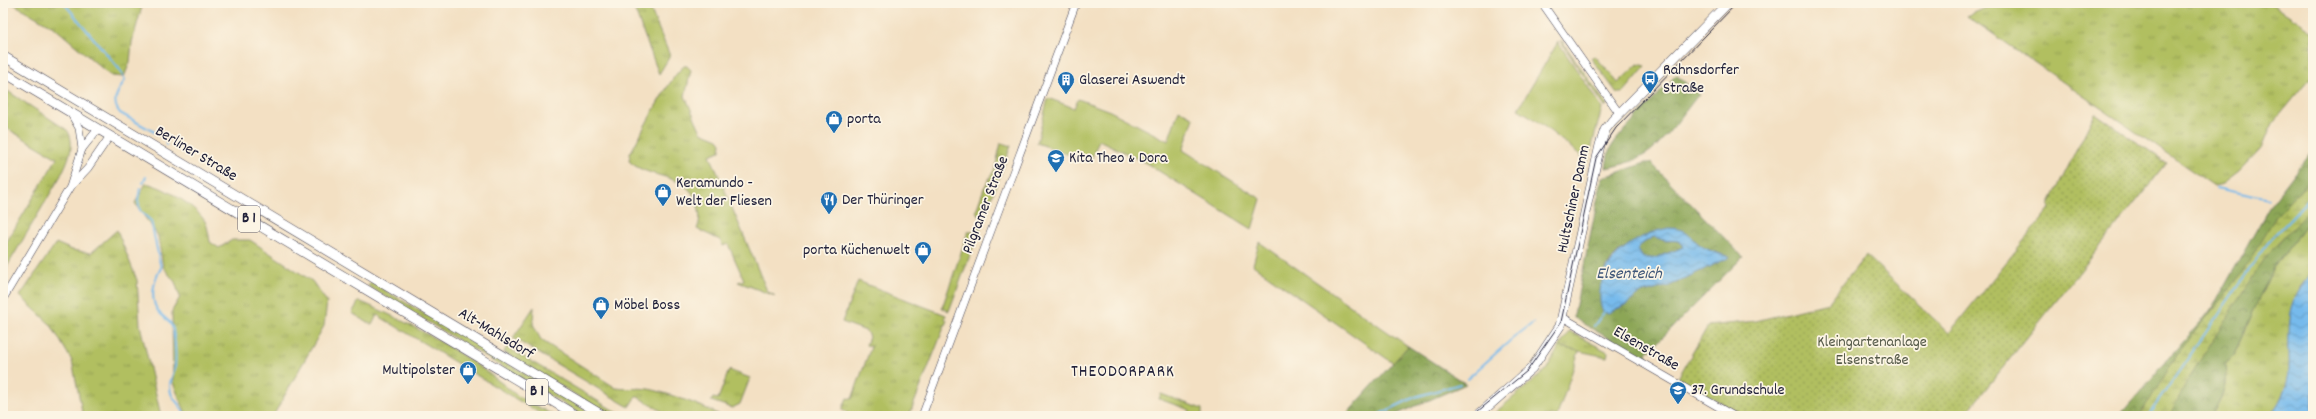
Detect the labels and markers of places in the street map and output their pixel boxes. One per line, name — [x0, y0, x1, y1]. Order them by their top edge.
place label: Rahnsdorfer Straße — [1663, 59, 1739, 100]
place label: Glaserei Aswendt — [1079, 69, 1185, 92]
bus stop icon: Rahnsdorfer Straße — [1640, 69, 1660, 94]
building icon: Glaserei Aswendt — [1056, 70, 1076, 95]
place label: porta — [847, 108, 881, 131]
shop icon: porta — [824, 109, 844, 134]
place label: Kita Theo & Dora — [1069, 147, 1168, 170]
school or university icon: Kita Theo & Dora — [1046, 148, 1066, 173]
place label: Keramundo - Welt der Fliesen — [676, 172, 772, 213]
shop icon: Keramundo - Welt der Fliesen — [653, 182, 673, 207]
place label: Der Thüringer — [842, 189, 924, 212]
restaurant icon: Der Thüringer — [819, 190, 839, 215]
place label: porta Küchenwelt — [803, 239, 910, 262]
shop icon: porta Küchenwelt — [913, 240, 933, 265]
place label: Möbel Boss — [614, 294, 680, 317]
shop icon: Möbel Boss — [591, 295, 611, 320]
place label: Multipolster — [382, 359, 455, 382]
shop icon: Multipolster — [458, 360, 478, 385]
place label: 37. Grundschule — [1691, 379, 1785, 402]
school or university icon: 37. Grundschule — [1668, 380, 1688, 405]

